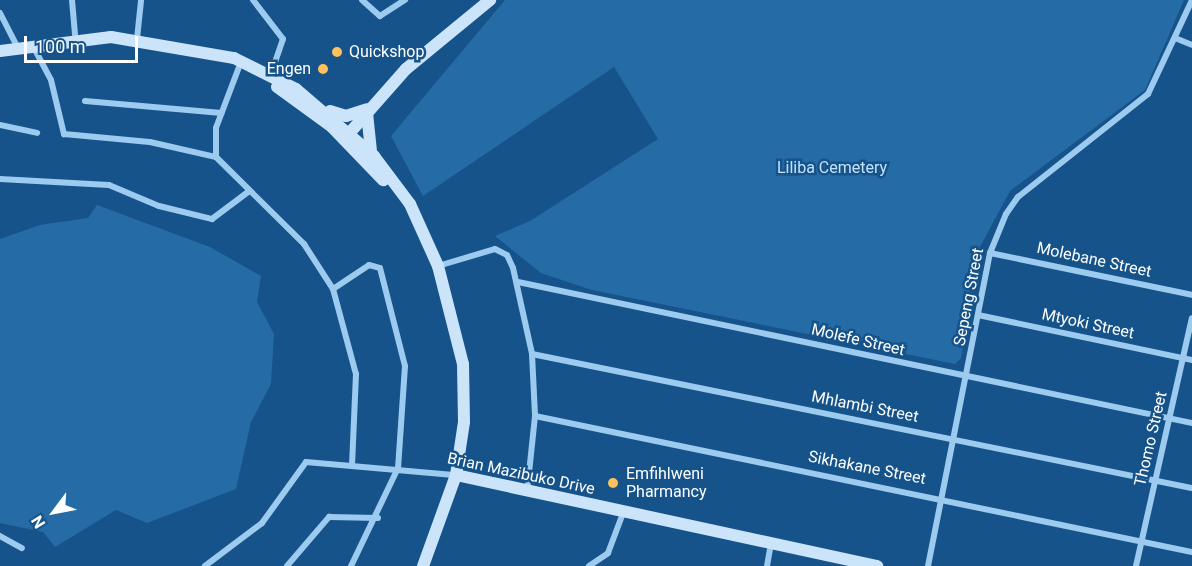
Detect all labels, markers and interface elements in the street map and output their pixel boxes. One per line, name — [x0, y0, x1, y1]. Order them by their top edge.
scale bar — [27, 24, 141, 62]
text: 100 m — [35, 36, 86, 57]
place label: Quickshop — [349, 42, 424, 62]
marker: Quickshop — [330, 45, 344, 59]
place label: Engen — [267, 59, 311, 79]
marker: Engen — [316, 62, 330, 76]
park label: Liliba Cemetery — [777, 158, 887, 178]
street label: Molebane Street — [1035, 238, 1153, 282]
street label: Sepeng Street — [950, 246, 988, 348]
street label: Mtyoki Street — [1040, 305, 1136, 343]
street label: Molefe Street — [809, 320, 907, 360]
street label: Mhlambi Street — [810, 387, 920, 427]
street label: Thomo Street — [1131, 390, 1171, 488]
street label: Sikhakane Street — [807, 447, 927, 489]
street label: Brian Mazibuko Drive — [446, 449, 596, 499]
place label: Emfihlweni Pharmancy — [626, 464, 707, 502]
marker: Emfihlweni Pharmancy — [604, 474, 622, 492]
north arrow — [24, 482, 84, 542]
text: N — [27, 512, 49, 532]

